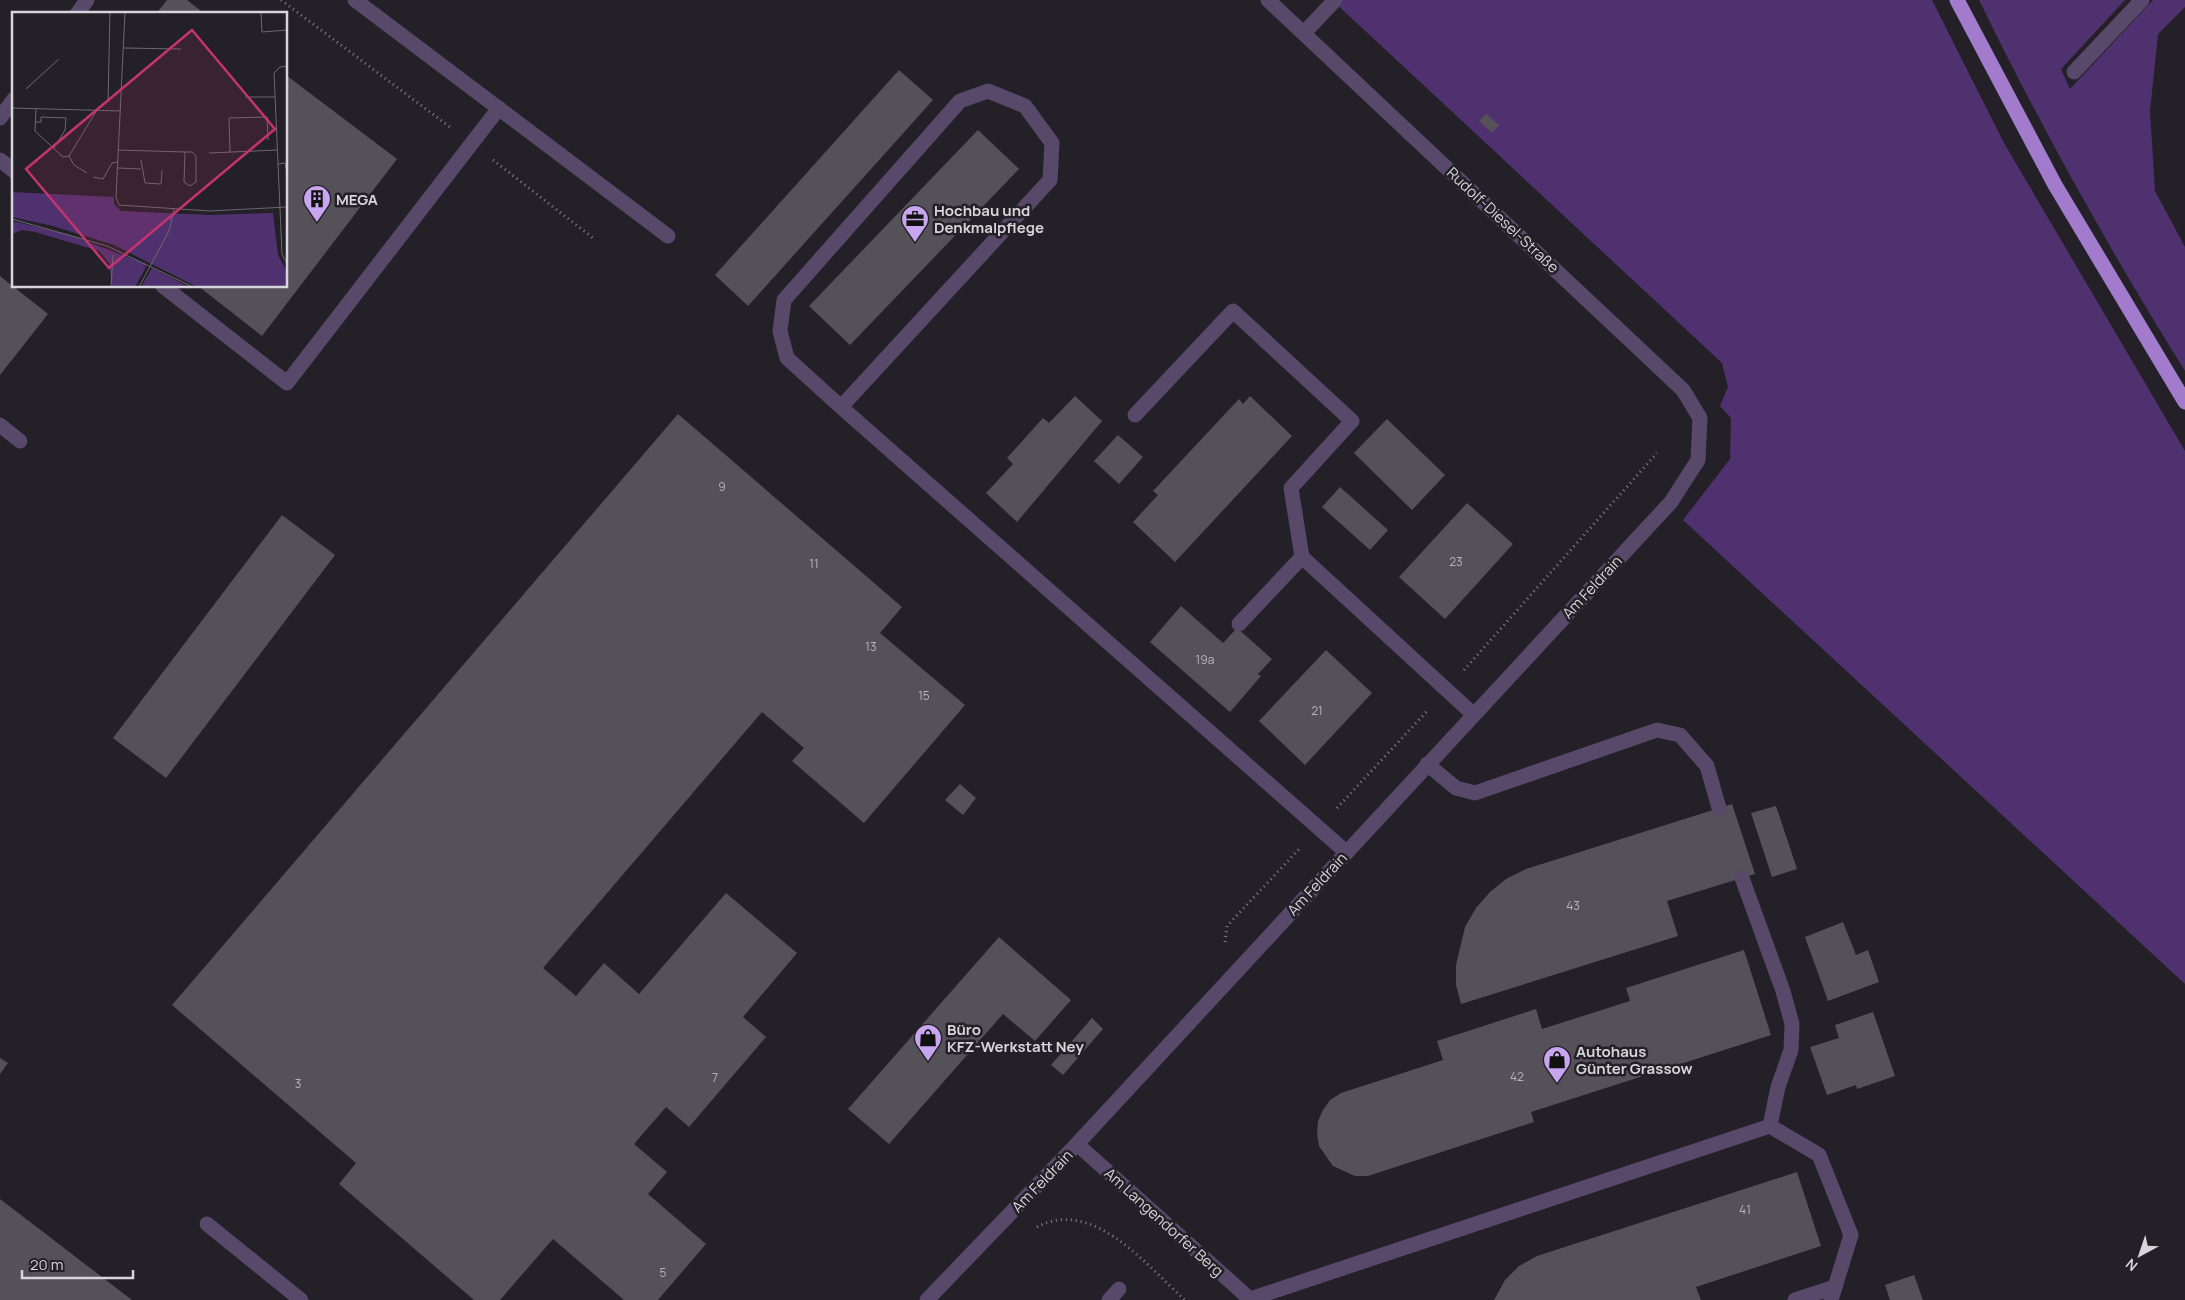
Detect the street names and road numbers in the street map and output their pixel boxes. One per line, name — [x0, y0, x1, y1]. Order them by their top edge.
street label: Rudolf-Diesel-Straße — [1442, 162, 1564, 278]
street label: Am Feldrain — [1557, 551, 1627, 623]
street label: Am Feldrain — [1282, 848, 1352, 920]
street label: Am Feldrain — [1007, 1145, 1077, 1217]
street label: Am Langendorfer Berg — [1100, 1163, 1228, 1281]

